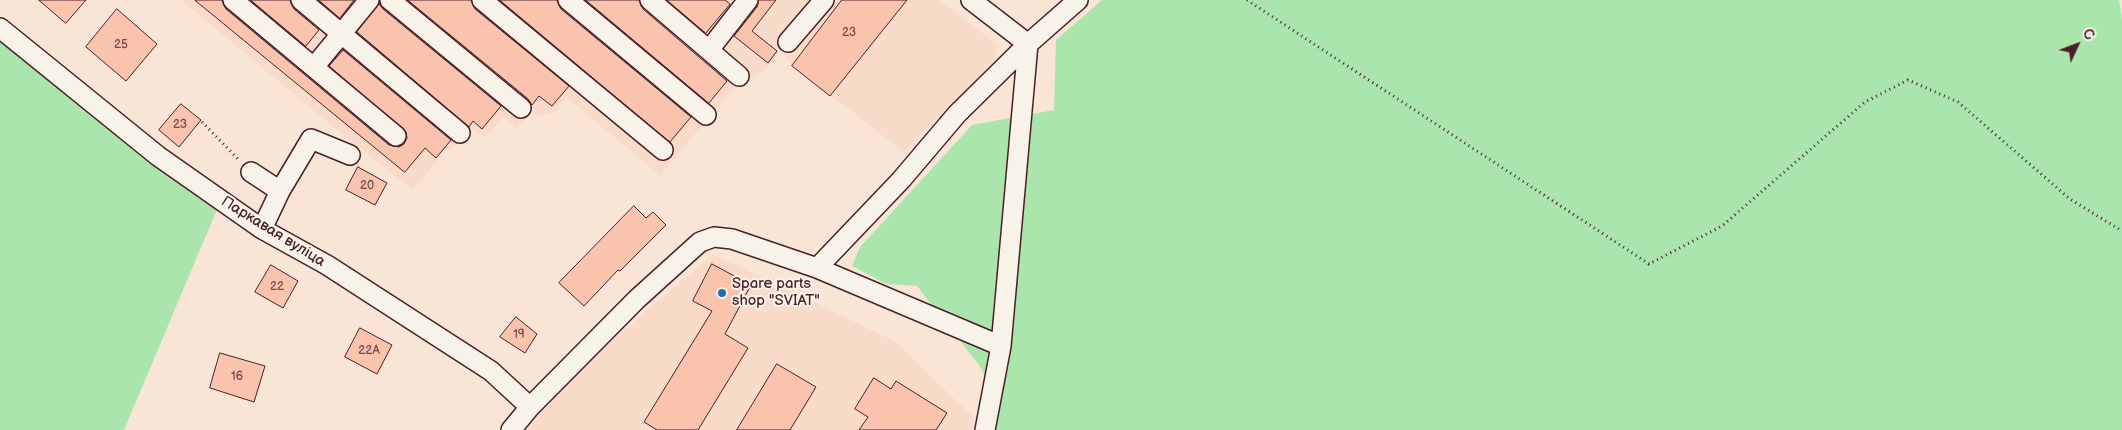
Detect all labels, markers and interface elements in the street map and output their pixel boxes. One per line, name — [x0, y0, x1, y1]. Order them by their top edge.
north arrow — [2052, 20, 2102, 70]
text: С — [2079, 25, 2098, 44]
house number: 23 — [842, 26, 856, 40]
house number: 25 — [114, 38, 128, 52]
house number: 23 — [173, 118, 187, 132]
house number: 20 — [360, 179, 374, 193]
street label: Паркавая вуліца — [218, 193, 328, 271]
place label: Spare parts shop "SVIAT" — [732, 275, 820, 310]
house number: 22 — [270, 280, 284, 294]
marker: Spare parts shop "SVIAT" — [716, 287, 728, 299]
house number: 19 — [513, 328, 525, 342]
house number: 22А — [358, 344, 380, 358]
house number: 16 — [231, 370, 243, 384]

